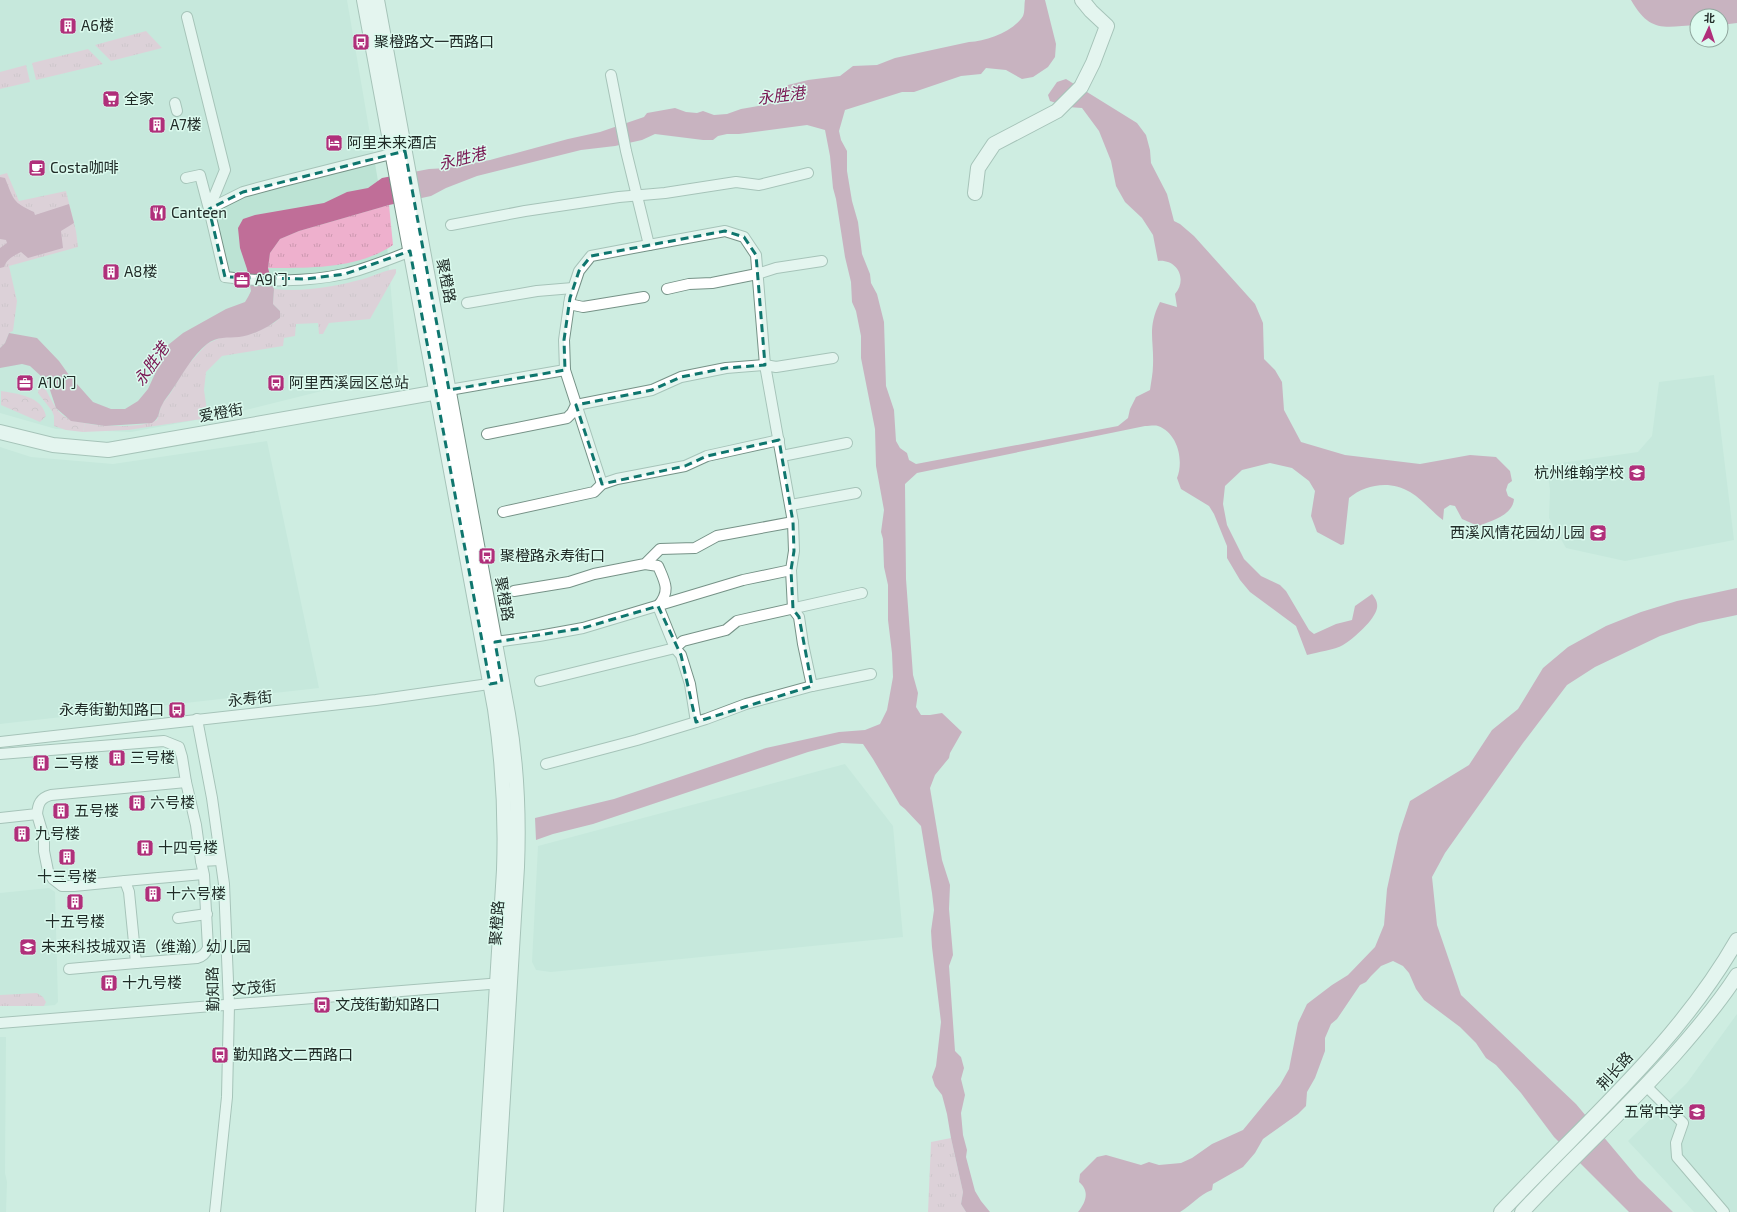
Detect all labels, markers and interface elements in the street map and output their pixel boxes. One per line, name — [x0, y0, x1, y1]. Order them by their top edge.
north arrow — [1689, 8, 1729, 48]
text: 北 — [1704, 11, 1715, 24]
building icon: A6楼 — [58, 16, 78, 36]
place label: A6楼 — [81, 16, 114, 34]
bus stop icon: 聚橙路文一西路口 — [351, 32, 371, 52]
place label: 聚橙路文一西路口 — [374, 32, 494, 50]
water label: 永胜港 — [756, 82, 808, 107]
supermarket icon: 全家 — [101, 89, 121, 109]
place label: 全家 — [124, 89, 154, 107]
building icon: A7楼 — [147, 115, 167, 135]
place label: A7楼 — [170, 115, 202, 133]
hotel icon: 阿里未来酒店 — [324, 133, 344, 153]
place label: 阿里未来酒店 — [347, 133, 437, 151]
water label: 永胜港 — [436, 142, 489, 173]
cafe icon: Costa咖啡 — [27, 158, 47, 178]
place label: Costa咖啡 — [50, 158, 119, 176]
restaurant icon: Canteen — [148, 203, 168, 223]
place label: Canteen — [171, 203, 227, 221]
street label: 聚橙路 — [434, 257, 460, 305]
building icon: A8楼 — [101, 262, 121, 282]
place label: A8楼 — [124, 262, 157, 280]
office icon: A9门 — [232, 270, 252, 290]
place label: A9门 — [255, 270, 288, 288]
water label: 永胜港 — [129, 337, 173, 389]
office icon: A10门 — [15, 373, 35, 393]
place label: A10门 — [38, 373, 77, 391]
bus stop icon: 阿里西溪园区总站 — [266, 373, 286, 393]
place label: 阿里西溪园区总站 — [289, 373, 409, 391]
street label: 爱橙街 — [197, 399, 245, 425]
place label: 杭州维翰学校 — [1534, 463, 1624, 481]
school or university icon: 杭州维翰学校 — [1627, 463, 1647, 483]
place label: 西溪风情花园幼儿园 — [1450, 523, 1585, 541]
school or university icon: 西溪风情花园幼儿园 — [1588, 523, 1608, 543]
bus stop icon: 聚橙路永寿街口 — [477, 546, 497, 566]
place label: 聚橙路永寿街口 — [500, 546, 605, 564]
street label: 聚橙路 — [492, 575, 518, 623]
street label: 永寿街 — [227, 687, 273, 709]
place label: 永寿街勤知路口 — [59, 700, 164, 718]
bus stop icon: 永寿街勤知路口 — [167, 700, 187, 720]
building icon: 三号楼 — [107, 748, 127, 768]
place label: 三号楼 — [130, 748, 175, 766]
building icon: 二号楼 — [31, 753, 51, 773]
place label: 二号楼 — [54, 753, 99, 771]
building icon: 六号楼 — [127, 793, 147, 813]
place label: 六号楼 — [150, 793, 195, 811]
building icon: 五号楼 — [51, 801, 71, 821]
place label: 五号楼 — [74, 801, 119, 819]
building icon: 九号楼 — [12, 824, 32, 844]
place label: 九号楼 — [35, 824, 80, 842]
building icon: 十四号楼 — [135, 838, 155, 858]
place label: 十四号楼 — [158, 838, 218, 856]
building icon: 十三号楼 — [57, 847, 77, 867]
place label: 十三号楼 — [37, 867, 97, 885]
building icon: 十六号楼 — [143, 884, 163, 904]
place label: 十六号楼 — [166, 884, 226, 902]
building icon: 十五号楼 — [65, 892, 85, 912]
street label: 聚橙路 — [485, 900, 507, 946]
place label: 十五号楼 — [45, 912, 105, 930]
school or university icon: 未来科技城双语（维瀚）幼儿园 — [18, 937, 38, 957]
place label: 未来科技城双语（维瀚）幼儿园 — [41, 937, 251, 955]
street label: 勤知路 — [203, 966, 221, 1012]
building icon: 十九号楼 — [99, 973, 119, 993]
place label: 十九号楼 — [122, 973, 182, 991]
street label: 文茂街 — [231, 976, 277, 998]
bus stop icon: 文茂街勤知路口 — [312, 995, 332, 1015]
place label: 文茂街勤知路口 — [335, 995, 440, 1013]
bus stop icon: 勤知路文二西路口 — [210, 1045, 230, 1065]
place label: 勤知路文二西路口 — [233, 1045, 353, 1063]
street label: 荆长路 — [1593, 1048, 1636, 1093]
place label: 五常中学 — [1624, 1102, 1684, 1120]
school or university icon: 五常中学 — [1687, 1102, 1707, 1122]

